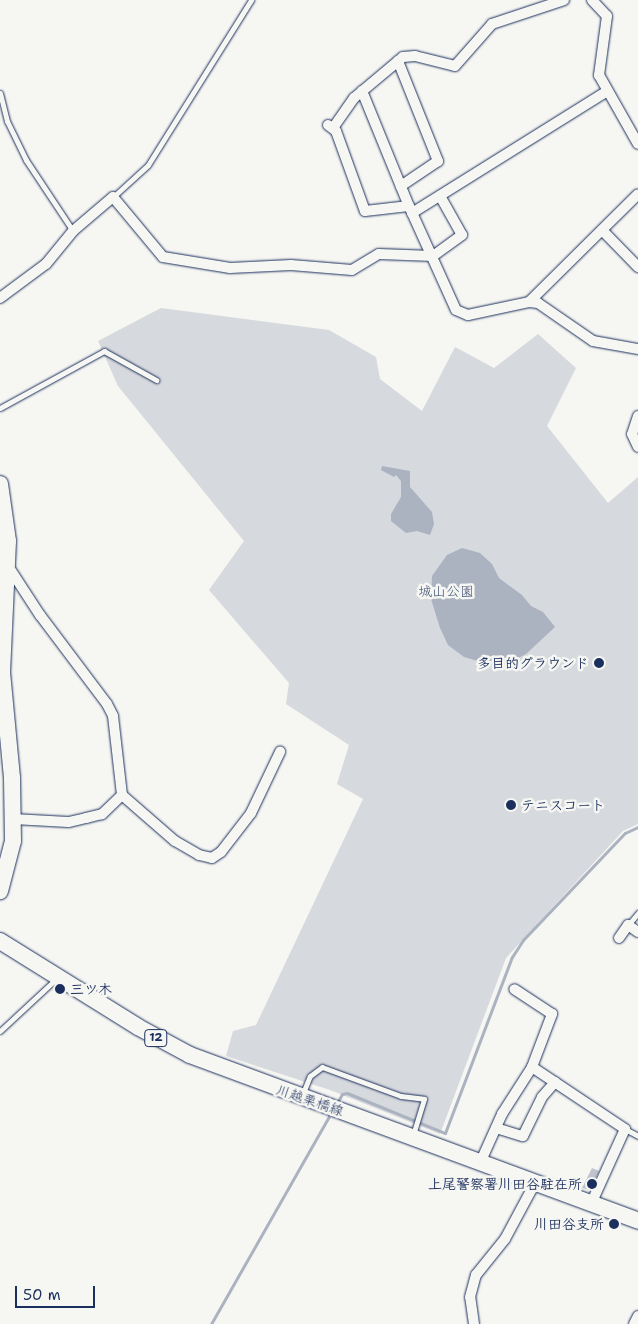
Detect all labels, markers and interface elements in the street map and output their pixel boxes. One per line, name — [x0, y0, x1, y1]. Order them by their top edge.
park label: 城山公園 — [418, 583, 474, 599]
place label: 多目的グラウンド — [477, 655, 589, 671]
marker: 多目的グラウンド — [593, 657, 605, 669]
place label: テニスコート — [521, 797, 605, 813]
marker: テニスコート — [505, 799, 517, 811]
place label: 三ツ木 — [70, 981, 112, 997]
marker: 三ツ木 — [54, 983, 66, 995]
road number: 12 — [144, 1028, 168, 1048]
street label: 川越栗橋線 — [274, 1081, 346, 1119]
place label: 上尾警察署川田谷駐在所 — [428, 1176, 582, 1192]
marker: 上尾警察署川田谷駐在所 — [586, 1178, 598, 1190]
place label: 川田谷支所 — [534, 1216, 604, 1232]
marker: 川田谷支所 — [608, 1218, 620, 1230]
scale bar — [18, 1276, 98, 1308]
text: 50 m — [23, 1285, 61, 1305]

